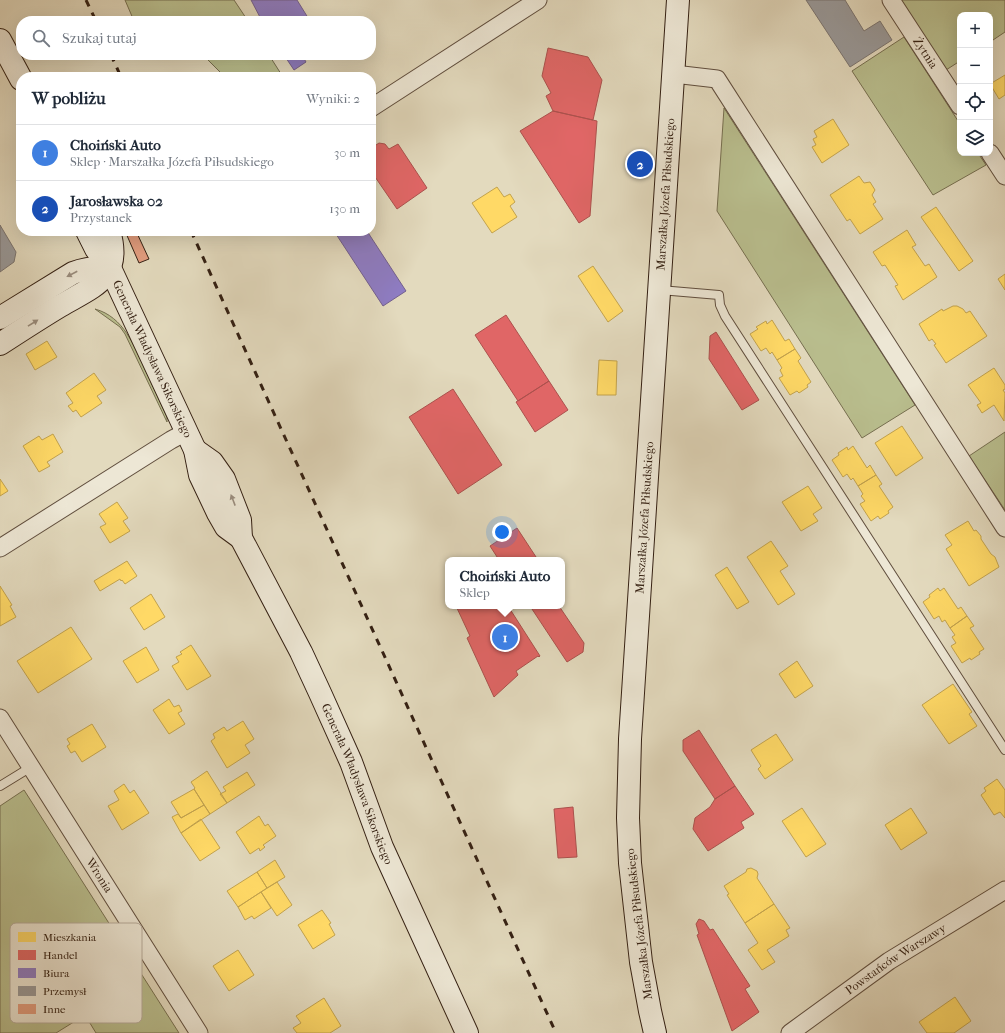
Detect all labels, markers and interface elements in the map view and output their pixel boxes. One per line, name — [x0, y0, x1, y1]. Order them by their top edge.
map controls — [957, 12, 993, 156]
button: + — [957, 12, 993, 48]
search box — [16, 16, 376, 60]
icon: search — [30, 27, 52, 49]
text: Szukaj tutaj — [62, 29, 136, 47]
street label: Żytnia — [910, 34, 941, 72]
button: − — [957, 48, 993, 84]
button: locate — [957, 84, 993, 120]
text: W pobliżu — [32, 88, 106, 108]
text: Wyniki: 2 — [306, 91, 360, 106]
street label: Marszałka Józefa Piłsudskiego — [653, 118, 677, 271]
button: layers — [957, 120, 993, 156]
text: Choiński Auto — [70, 136, 161, 154]
text: 1 — [43, 145, 47, 160]
text: 30 m — [334, 145, 360, 160]
pin: 2 — [627, 149, 653, 179]
text: Sklep · Marszałka Józefa Piłsudskiego — [70, 154, 274, 169]
text: Jarosławska 02 — [70, 192, 163, 210]
text: 2 — [42, 201, 48, 216]
text: 130 m — [329, 201, 360, 216]
text: Przystanek — [70, 210, 132, 225]
one-way arrow — [66, 271, 78, 277]
street label: Generała Władysława Sikorskiego — [110, 278, 195, 440]
one-way arrow — [28, 319, 38, 327]
street label: Marszałka Józefa Piłsudskiego — [632, 441, 656, 594]
one-way arrow — [229, 494, 235, 506]
your location — [492, 522, 512, 542]
popup — [445, 557, 565, 609]
text: Choiński Auto — [460, 567, 550, 585]
text: Sklep — [460, 585, 490, 600]
pin: 1 — [492, 622, 518, 652]
street label: Generała Władysława Sikorskiego — [319, 701, 396, 867]
street label: Marszałka Józefa Piłsudskiego — [623, 847, 655, 1001]
street label: Wronia — [83, 855, 116, 895]
street label: Powstańców Warszawy — [843, 921, 949, 997]
legend — [10, 923, 142, 1023]
text: Mieszkania — [43, 931, 97, 944]
text: Handel — [43, 949, 78, 962]
text: Biura — [43, 967, 70, 980]
text: Przemysł — [43, 985, 87, 998]
text: Inne — [43, 1003, 66, 1016]

